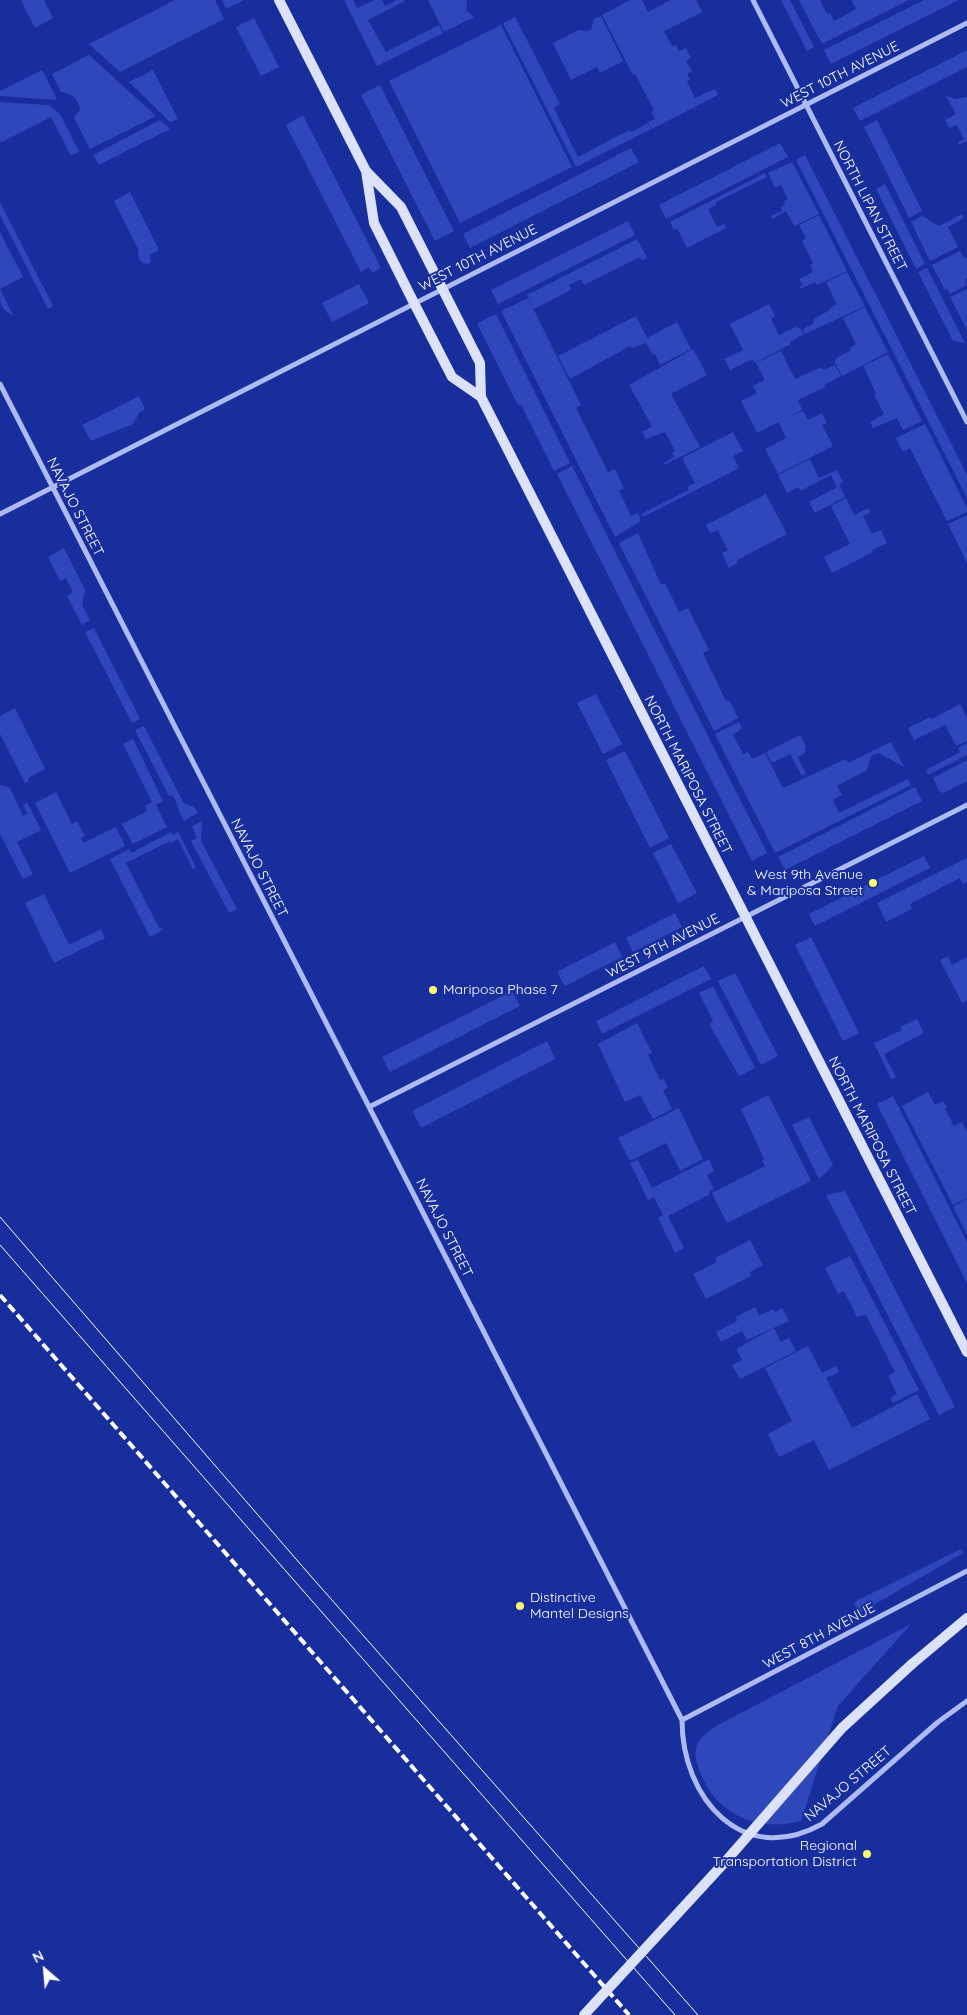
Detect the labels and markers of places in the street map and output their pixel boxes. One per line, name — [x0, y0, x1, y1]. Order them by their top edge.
place label: West 9th Avenue & Mariposa Street — [747, 867, 863, 900]
marker: West 9th Avenue & Mariposa Street — [867, 877, 879, 889]
place label: Mariposa Phase 7 — [443, 982, 558, 998]
marker: Mariposa Phase 7 — [427, 984, 439, 996]
place label: Distinctive Mantel Designs — [530, 1590, 629, 1622]
marker: Distinctive Mantel Designs — [514, 1600, 526, 1612]
place label: Regional Transportation District — [713, 1838, 857, 1870]
marker: Regional Transportation District — [861, 1848, 873, 1860]

